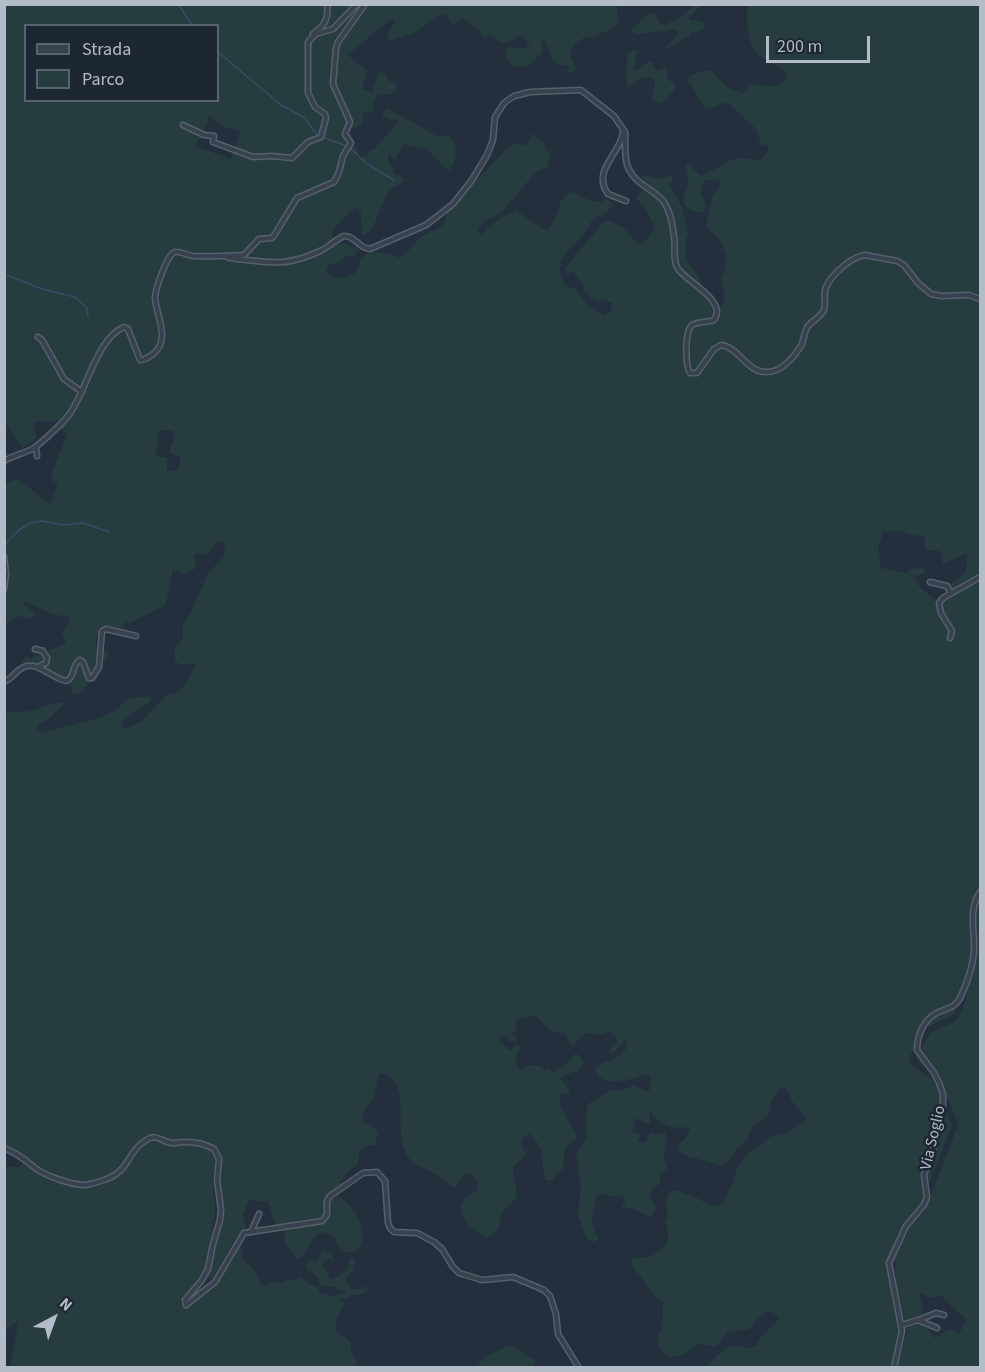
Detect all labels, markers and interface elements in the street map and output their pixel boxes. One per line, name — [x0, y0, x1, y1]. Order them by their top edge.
legend — [24, 24, 219, 102]
scale bar — [769, 24, 872, 62]
text: 200 m — [777, 34, 822, 59]
text: Strada — [82, 37, 131, 62]
text: Parco — [82, 67, 124, 92]
street label: Via Soglio — [917, 1104, 951, 1172]
north arrow — [24, 1288, 84, 1348]
text: N — [55, 1293, 77, 1316]

